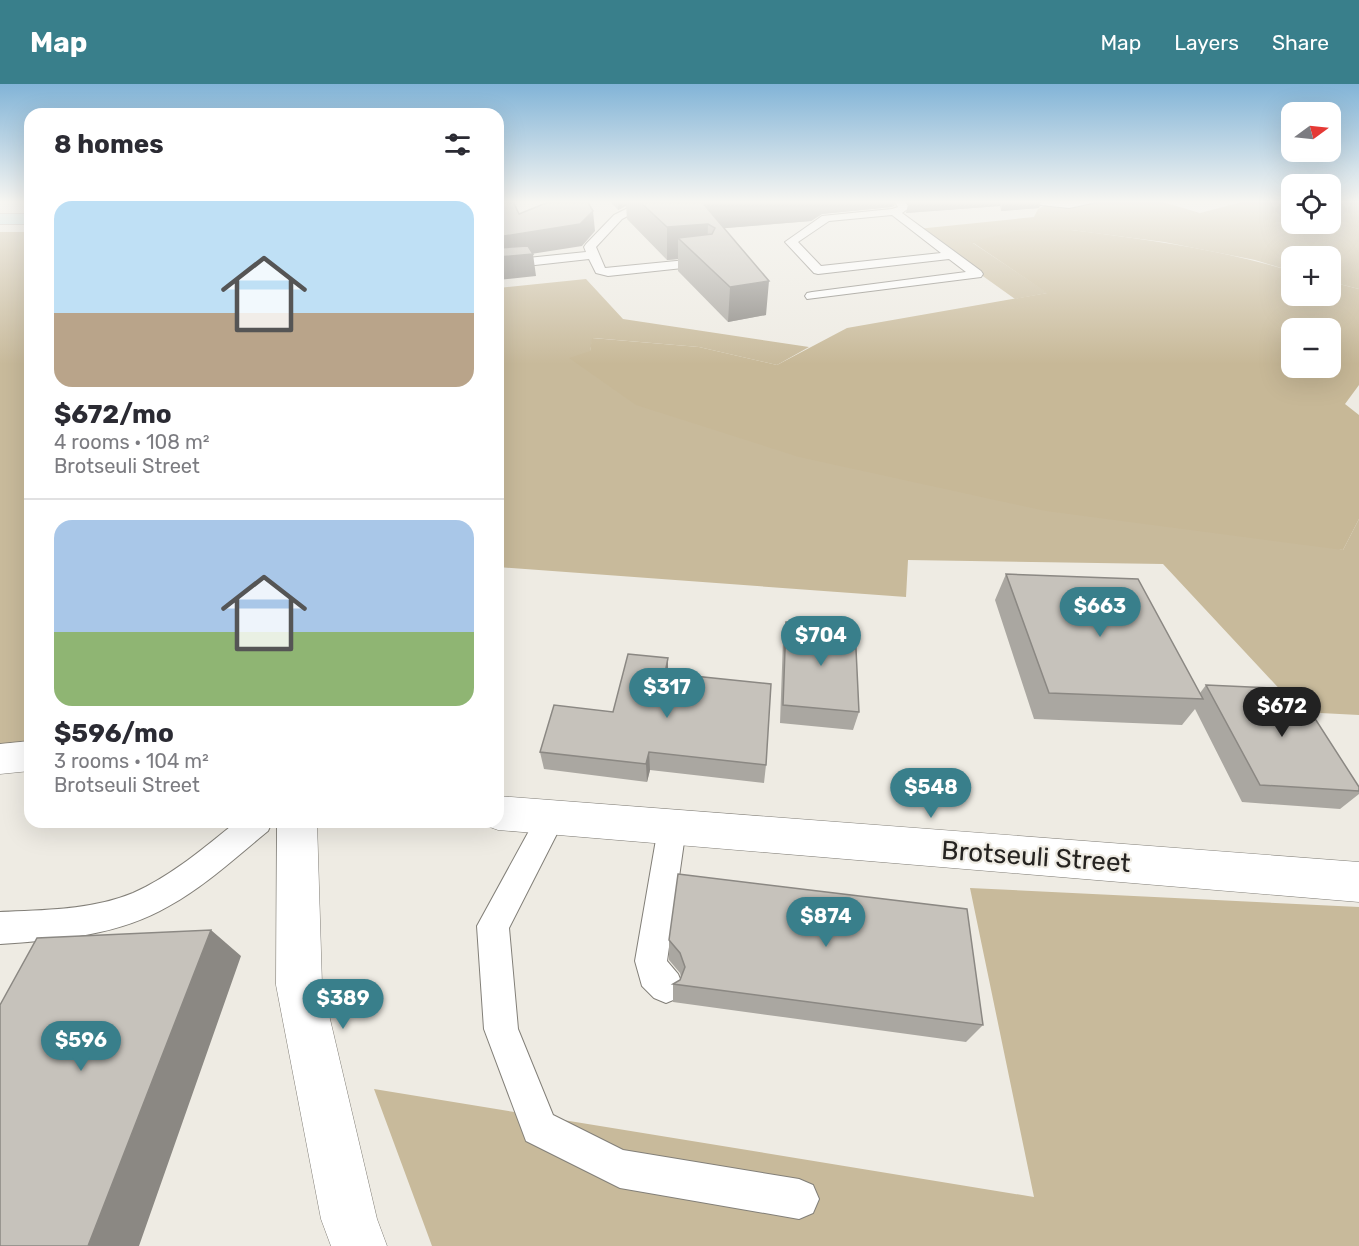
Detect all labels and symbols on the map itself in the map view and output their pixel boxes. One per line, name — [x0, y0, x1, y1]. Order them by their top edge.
north arrow — [1281, 102, 1341, 162]
pin: $663 — [1064, 587, 1136, 638]
pin: $704 — [785, 616, 857, 667]
pin: $317 — [631, 668, 703, 719]
pin: $672 — [1246, 687, 1318, 738]
pin: $548 — [895, 768, 967, 819]
street label: Brotseuli Street — [940, 835, 1132, 879]
pin: $874 — [790, 897, 862, 948]
pin: $389 — [307, 979, 379, 1030]
pin: $596 — [45, 1021, 117, 1072]

